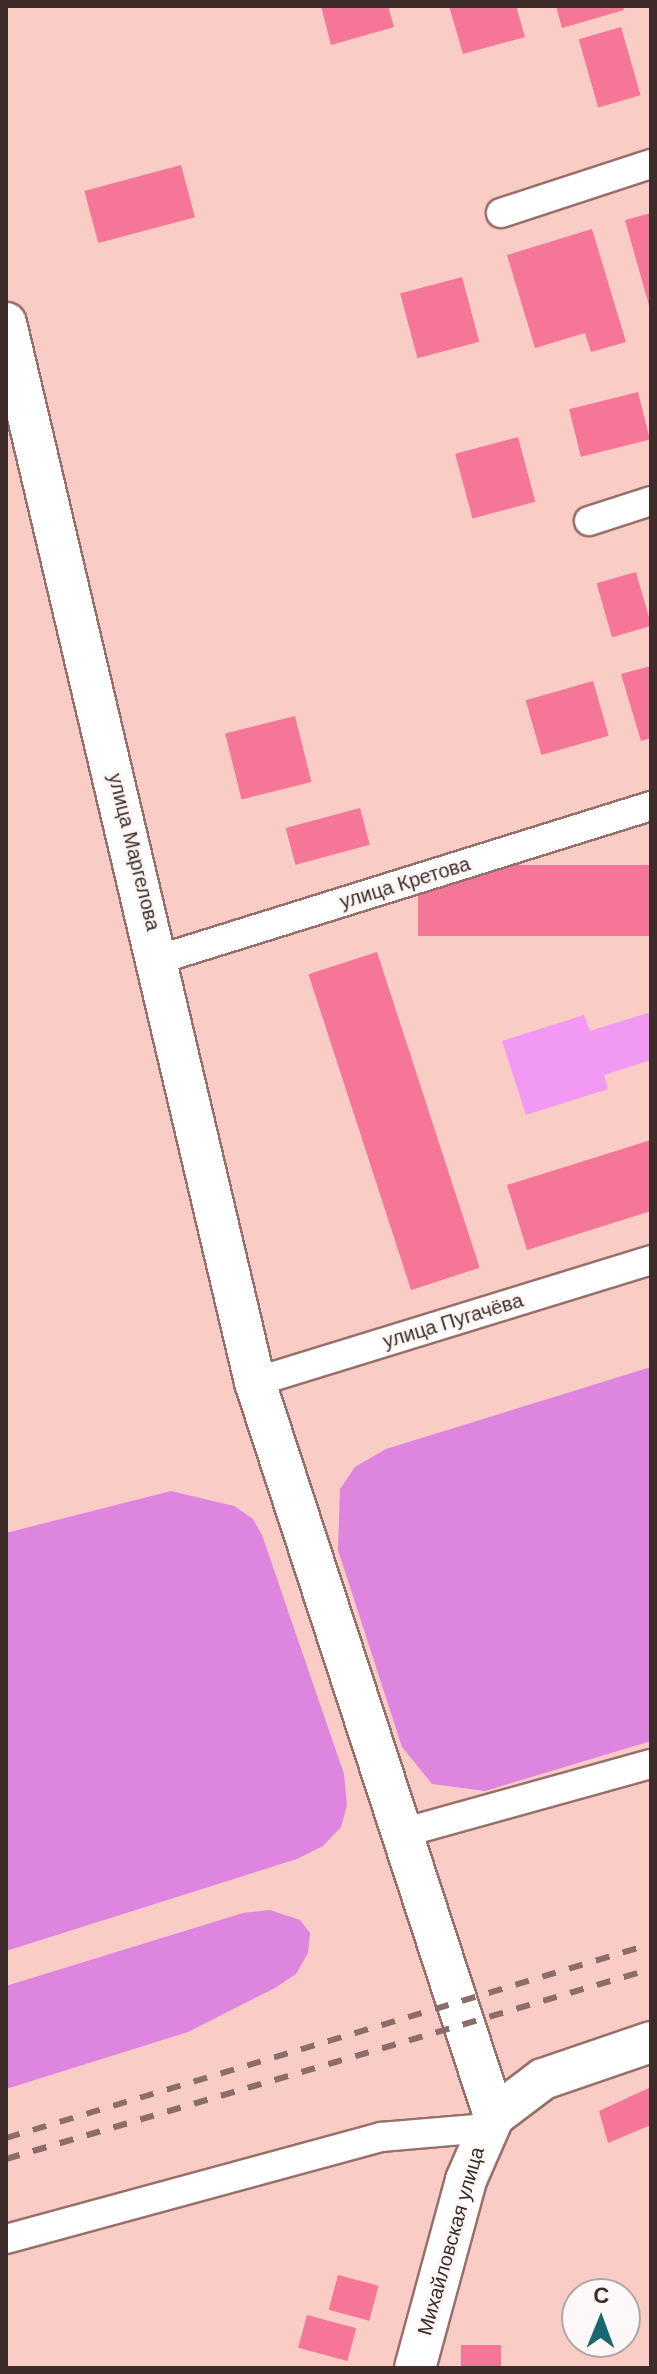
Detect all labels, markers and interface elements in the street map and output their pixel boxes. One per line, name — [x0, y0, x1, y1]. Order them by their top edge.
street label: улица Маргелова — [103, 771, 165, 933]
street label: улица Кретова — [337, 852, 473, 914]
street label: улица Пугачёва — [380, 1288, 526, 1354]
street label: Михайловская улица — [413, 2144, 489, 2338]
north arrow — [561, 2278, 641, 2358]
text: С — [593, 2281, 610, 2310]

